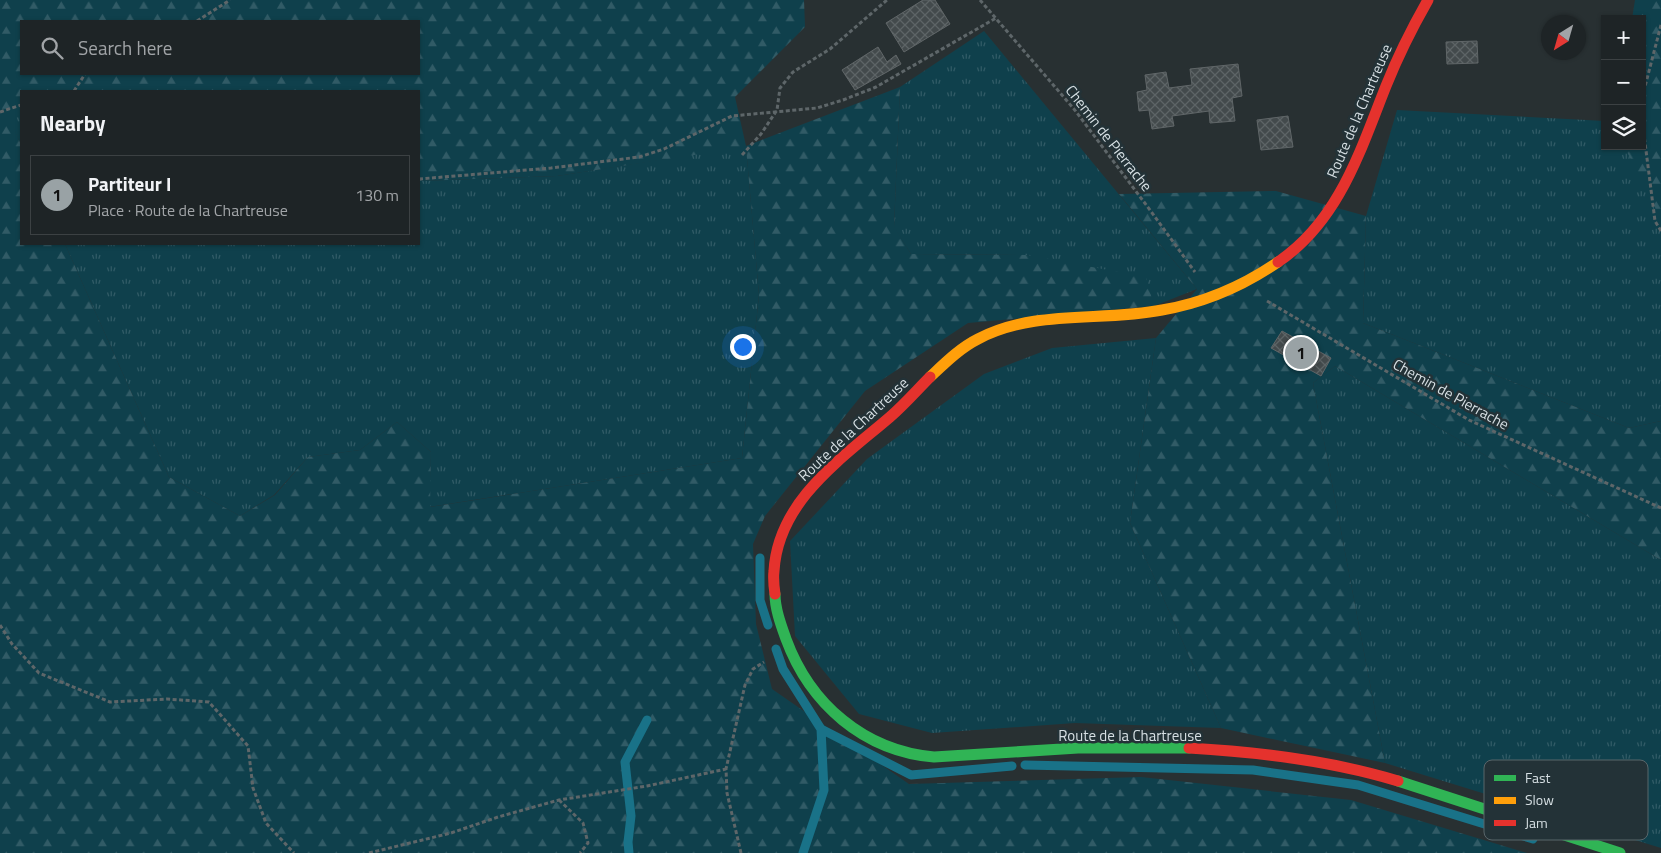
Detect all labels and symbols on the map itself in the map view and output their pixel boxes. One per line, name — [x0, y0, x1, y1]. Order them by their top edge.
north arrow — [1541, 15, 1586, 60]
street label: Route de la Chartreuse — [1320, 40, 1398, 182]
street label: Chemin de Pierrache — [1060, 80, 1158, 196]
your location — [730, 334, 756, 360]
pin: 1 — [1285, 334, 1317, 372]
street label: Chemin de Pierrache — [1389, 353, 1513, 435]
street label: Route de la Chartreuse — [793, 372, 913, 486]
street label: Route de la Chartreuse — [1058, 724, 1202, 747]
legend — [1484, 760, 1648, 840]
text: Fast — [1525, 767, 1550, 788]
text: Slow — [1525, 789, 1554, 810]
text: Jam — [1525, 812, 1548, 833]

